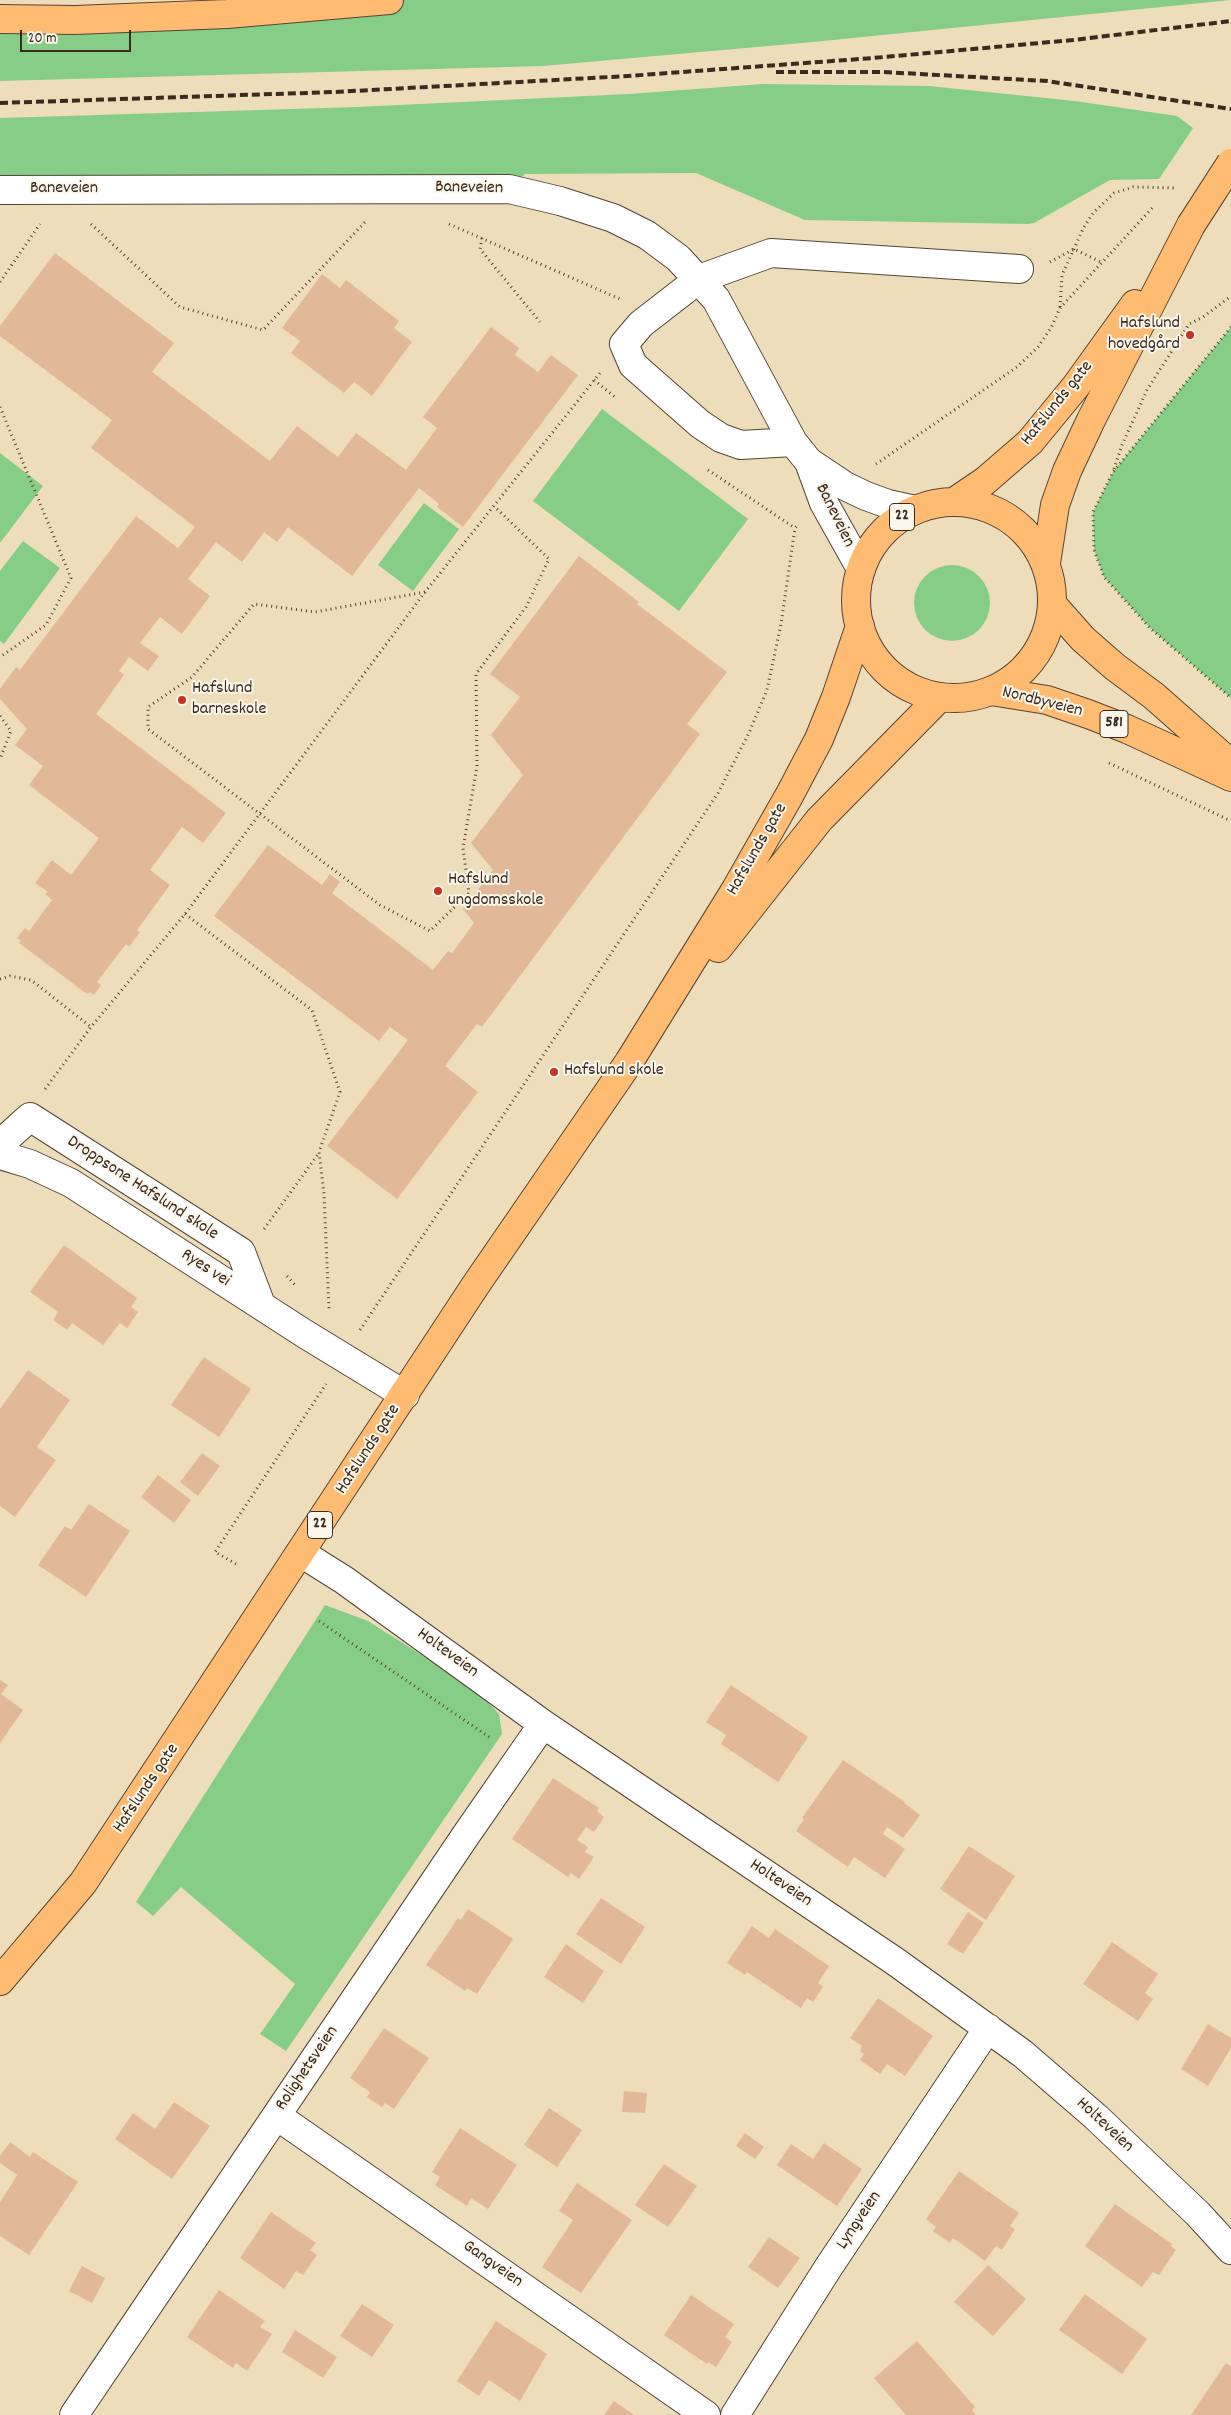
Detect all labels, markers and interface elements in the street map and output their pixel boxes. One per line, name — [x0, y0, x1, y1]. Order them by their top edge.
scale bar — [22, 20, 134, 52]
text: 20 m — [28, 28, 56, 50]
street label: Baneveien — [435, 178, 503, 200]
street label: Baneveien — [30, 179, 98, 201]
place label: Hafslund hovedgård — [1108, 314, 1180, 356]
marker: Hafslund hovedgård — [1184, 329, 1196, 341]
street label: Hafslunds gate — [1017, 357, 1099, 451]
street label: Baneveien — [809, 481, 859, 551]
road number: 22 — [890, 504, 914, 530]
place label: Hafslund barneskole — [192, 679, 266, 722]
street label: Nordbyveien — [1000, 683, 1084, 723]
marker: Hafslund barneskole — [176, 694, 188, 706]
road number: 581 — [1100, 711, 1128, 738]
street label: Hafslunds gate — [723, 800, 793, 900]
place label: Hafslund ungdomsskole — [448, 870, 544, 912]
marker: Hafslund ungdomsskole — [432, 885, 444, 897]
place label: Hafslund skole — [564, 1061, 664, 1083]
marker: Hafslund skole — [548, 1066, 560, 1078]
street label: Droppsone Hafslund skole — [62, 1132, 222, 1246]
street label: Ryes vei — [176, 1245, 234, 1293]
street label: Hafslunds gate — [332, 1401, 406, 1499]
road number: 22 — [308, 1512, 332, 1538]
street label: Holteveien — [412, 1624, 482, 1684]
street label: Hafslunds gate — [109, 1740, 185, 1838]
street label: Holteveien — [745, 1855, 815, 1913]
street label: Rolighetsveien — [272, 2023, 344, 2115]
street label: Holteveien — [1071, 2094, 1137, 2158]
street label: Lyngveien — [833, 2188, 887, 2254]
street label: Gangveien — [458, 2236, 526, 2294]

